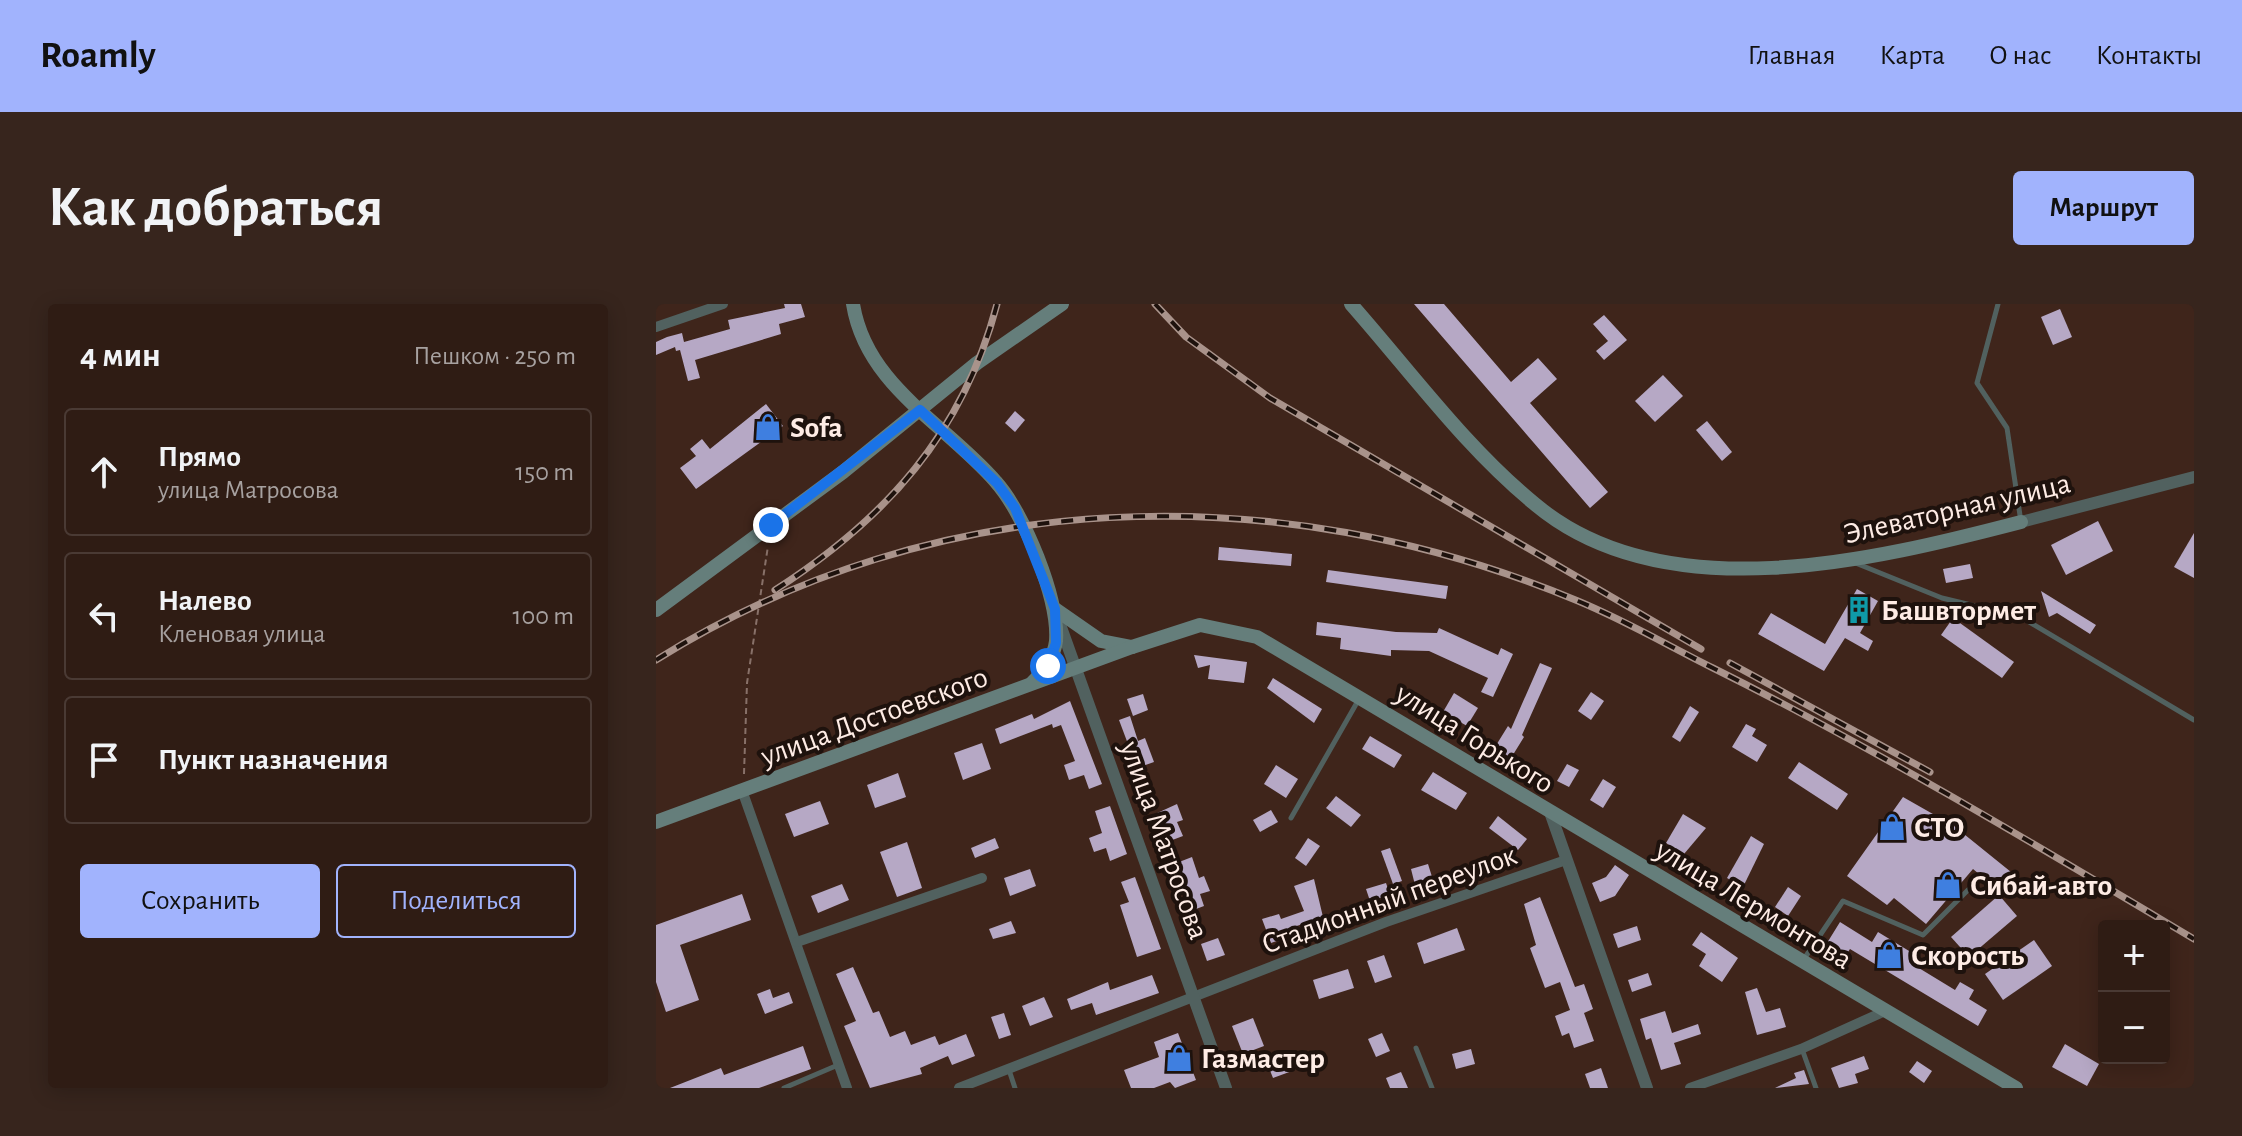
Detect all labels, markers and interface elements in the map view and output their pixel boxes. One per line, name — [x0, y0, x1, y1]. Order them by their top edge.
text: Roamly — [40, 37, 156, 75]
text: Главная — [1747, 42, 1835, 70]
text: Карта — [1879, 42, 1945, 70]
text: О нас — [1989, 42, 2052, 70]
text: Контакты — [2096, 42, 2202, 70]
button: Маршрут — [2013, 171, 2194, 245]
text: Как добраться — [48, 180, 383, 236]
text: 4 мин — [80, 339, 161, 373]
text: Пешком · 250 m — [413, 343, 576, 369]
shop icon: Sofa — [753, 412, 783, 442]
place label: Sofa — [790, 413, 843, 443]
text: Прямо — [158, 442, 241, 472]
icon: ahead — [82, 450, 126, 494]
text: 150 m — [515, 459, 574, 485]
street label: Элеваторная улица — [1841, 468, 2074, 550]
text: улица Матросова — [158, 477, 339, 503]
route end — [753, 507, 789, 543]
text: Налево — [158, 586, 252, 616]
icon: left — [82, 594, 126, 638]
building icon: Башвтормет — [1844, 595, 1874, 625]
place label: Башвтормет — [1881, 596, 2036, 626]
text: 100 m — [513, 603, 574, 629]
text: Кленовая улица — [158, 621, 325, 647]
route start — [1030, 648, 1066, 684]
street label: улица Достоевского — [756, 662, 992, 772]
street label: улица Горького — [1389, 678, 1559, 799]
street label: улица Матросова — [1114, 736, 1214, 943]
icon: arrive — [82, 738, 126, 782]
text: Пункт назначения — [158, 745, 389, 775]
shop icon: СТО — [1877, 812, 1907, 842]
place label: СТО — [1914, 813, 1965, 843]
street label: улица Лермонтова — [1649, 834, 1857, 975]
street label: Стадионный переулок — [1258, 840, 1521, 960]
button: Сохранить — [80, 864, 320, 938]
button: Поделиться — [336, 864, 576, 938]
shop icon: Сибай-авто — [1933, 870, 1963, 900]
place label: Сибай-авто — [1970, 871, 2112, 901]
map controls — [2098, 920, 2170, 1064]
button: + — [2098, 920, 2170, 992]
shop icon: Скорость — [1874, 940, 1904, 970]
place label: Скорость — [1911, 941, 2024, 971]
button: − — [2098, 992, 2170, 1064]
shop icon: Газмастер — [1164, 1043, 1194, 1073]
place label: Газмастер — [1201, 1044, 1325, 1074]

